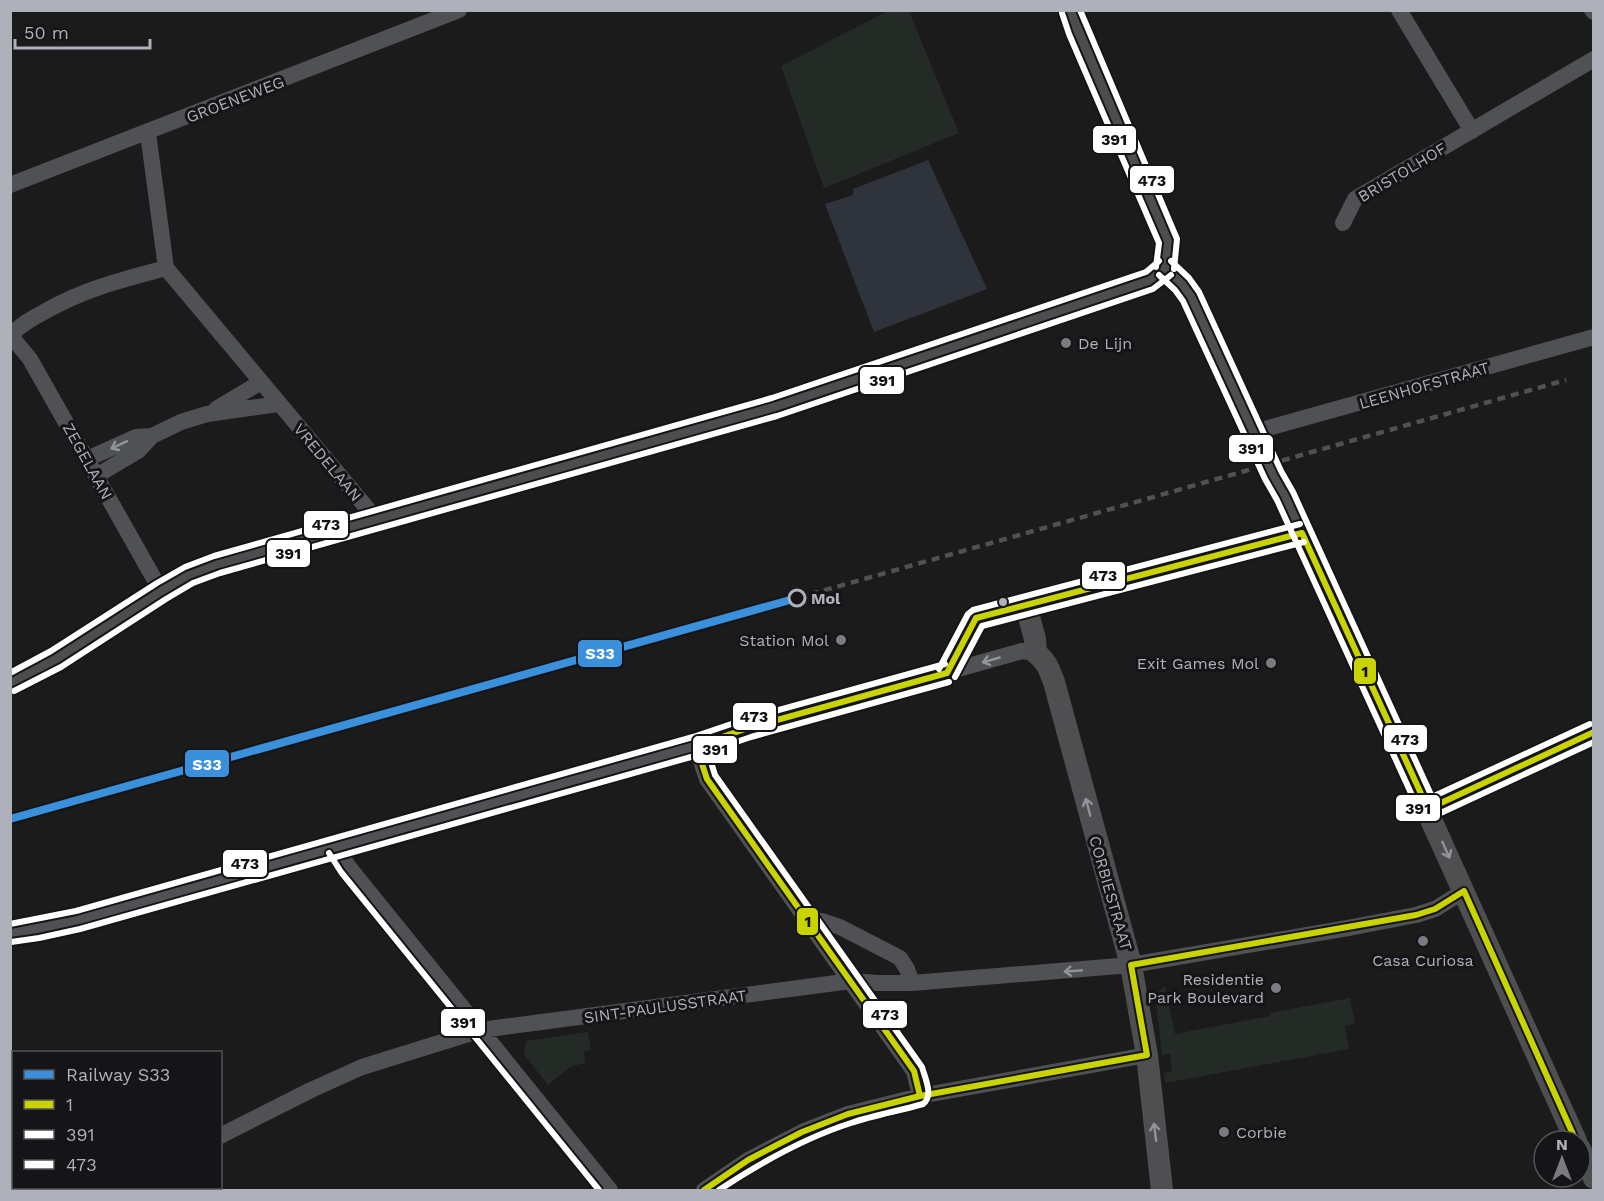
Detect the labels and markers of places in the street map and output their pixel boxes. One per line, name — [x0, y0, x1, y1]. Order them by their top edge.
place label: De Lijn — [1078, 334, 1132, 353]
marker: De Lijn — [1059, 336, 1073, 350]
marker: Mol — [788, 589, 806, 607]
place label: Mol — [811, 589, 841, 608]
unlabelled marker — [997, 596, 1009, 608]
place label: Station Mol — [739, 631, 829, 650]
marker: Station Mol — [834, 633, 848, 647]
place label: Exit Games Mol — [1137, 654, 1259, 673]
marker: Exit Games Mol — [1264, 656, 1278, 670]
marker: Casa Curiosa — [1416, 934, 1430, 948]
place label: Casa Curiosa — [1372, 951, 1474, 970]
place label: Residentie Park Boulevard — [1147, 970, 1264, 1007]
marker: Residentie Park Boulevard — [1269, 981, 1283, 995]
place label: Corbie — [1236, 1123, 1287, 1142]
marker: Corbie — [1217, 1125, 1231, 1139]

